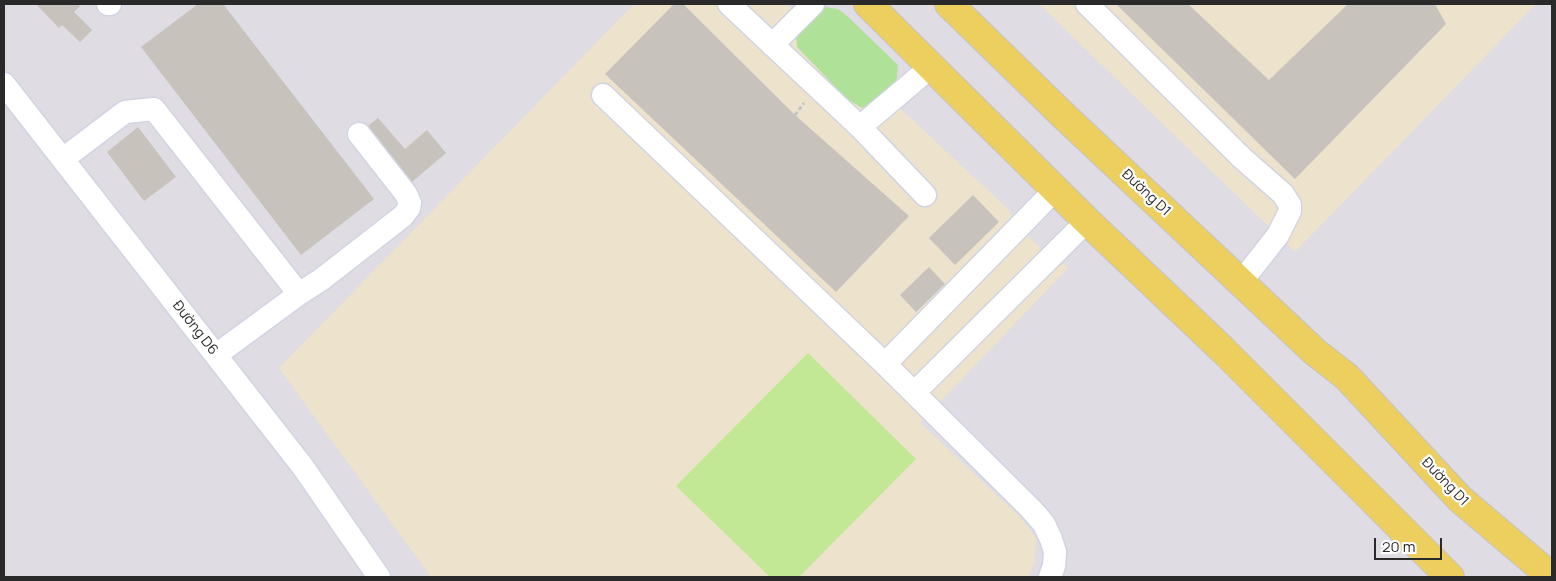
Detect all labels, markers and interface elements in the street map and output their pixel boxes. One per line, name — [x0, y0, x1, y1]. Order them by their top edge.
street label: Đường D1 — [1118, 166, 1174, 220]
street label: Đường D6 — [169, 298, 221, 358]
street label: Đường D1 — [1418, 454, 1472, 510]
scale bar — [1376, 528, 1444, 560]
text: 20 m — [1382, 536, 1415, 557]

